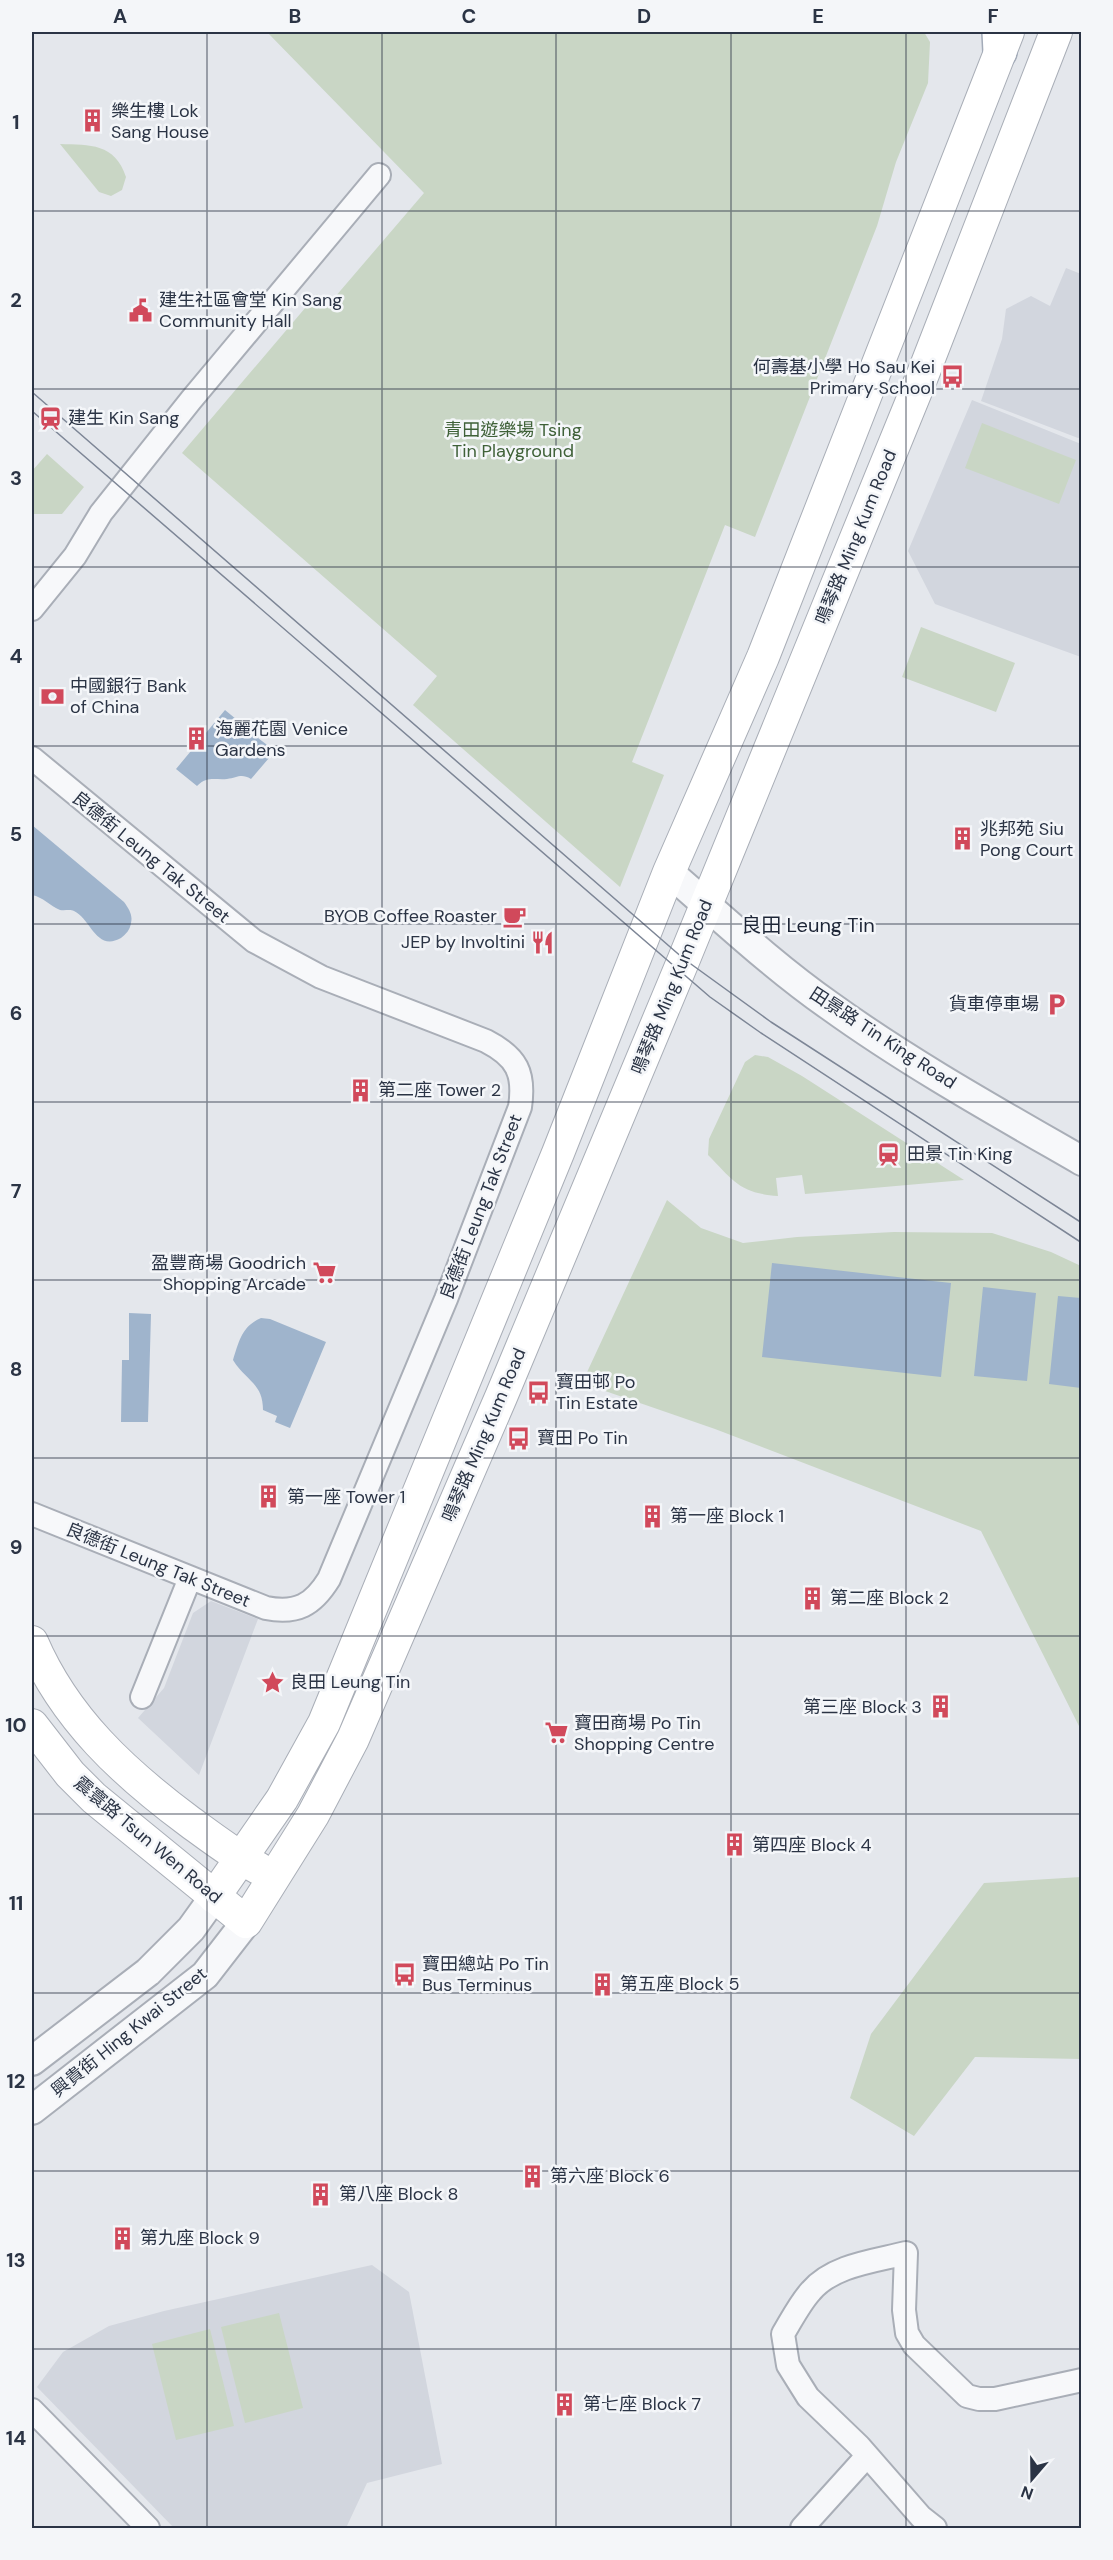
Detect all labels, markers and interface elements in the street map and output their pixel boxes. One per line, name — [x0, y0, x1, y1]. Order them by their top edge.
text: A — [113, 3, 127, 29]
text: B — [289, 3, 301, 29]
text: C — [462, 3, 476, 29]
text: D — [637, 3, 651, 29]
text: E — [812, 3, 824, 29]
text: F — [987, 3, 999, 29]
place label: 樂生樓 Lok Sang House — [111, 99, 209, 144]
building icon: 樂生樓 Lok Sang House — [80, 108, 106, 134]
text: 1 — [12, 109, 20, 135]
text: 2 — [10, 287, 22, 313]
place label: 建生社區會堂 Kin Sang Community Hall — [159, 288, 342, 333]
public building icon: 建生社區會堂 Kin Sang Community Hall — [128, 297, 154, 323]
place label: 何壽基小學 Ho Sau Kei Primary School — [753, 355, 935, 400]
bus stop icon: 何壽基小學 Ho Sau Kei Primary School — [940, 364, 966, 390]
station icon: 建生 Kin Sang — [37, 405, 63, 431]
place label: 建生 Kin Sang — [68, 406, 179, 430]
park label: 青田遊樂場 Tsing Tin Playground — [444, 418, 582, 463]
street label: 鳴琴路 Ming Kum Road — [810, 446, 902, 628]
text: 3 — [10, 465, 22, 491]
text: 4 — [10, 643, 23, 669]
place label: 中國銀行 Bank of China — [70, 674, 187, 719]
bank icon: 中國銀行 Bank of China — [39, 683, 65, 709]
place label: 海麗花園 Venice Gardens — [215, 717, 348, 762]
building icon: 海麗花園 Venice Gardens — [184, 726, 210, 752]
street label: 良德街 Leung Tak Street — [67, 786, 235, 928]
place label: 兆邦苑 Siu Pong Court — [980, 817, 1073, 862]
text: 5 — [10, 821, 22, 847]
building icon: 兆邦苑 Siu Pong Court — [949, 826, 975, 852]
street label: 鳴琴路 Ming Kum Road — [626, 896, 718, 1078]
cafe icon: BYOB Coffee Roaster — [502, 903, 528, 929]
place label: BYOB Coffee Roaster — [324, 904, 497, 928]
district label: 良田 Leung Tin — [741, 912, 875, 938]
restaurant icon: JEP by Involtini — [530, 929, 556, 955]
place label: JEP by Involtini — [401, 930, 525, 954]
street label: 田景路 Tin King Road — [805, 982, 961, 1094]
parking icon: 貨車停車場 — [1044, 991, 1070, 1017]
place label: 貨車停車場 — [949, 992, 1039, 1016]
text: 6 — [10, 1000, 22, 1026]
building icon: 第二座 Tower 2 — [347, 1077, 373, 1103]
place label: 第二座 Tower 2 — [378, 1078, 501, 1102]
street label: 良德街 Leung Tak Street — [434, 1111, 528, 1303]
station icon: 田景 Tin King — [876, 1141, 902, 1167]
place label: 田景 Tin King — [907, 1142, 1013, 1166]
text: 7 — [11, 1178, 22, 1204]
place label: 盈豐商場 Goodrich Shopping Arcade — [151, 1251, 306, 1296]
supermarket icon: 盈豐商場 Goodrich Shopping Arcade — [311, 1260, 337, 1286]
street label: 鳴琴路 Ming Kum Road — [436, 1344, 532, 1526]
text: 8 — [10, 1356, 22, 1382]
place label: 寶田邨 Po Tin Estate — [556, 1370, 638, 1415]
bus stop icon: 寶田邨 Po Tin Estate — [525, 1379, 551, 1405]
bus stop icon: 寶田 Po Tin — [506, 1425, 532, 1451]
place label: 寶田 Po Tin — [537, 1426, 628, 1450]
building icon: 第一座 Tower 1 — [256, 1484, 282, 1510]
place label: 第一座 Tower 1 — [287, 1485, 405, 1509]
building icon: 第一座 Block 1 — [639, 1503, 665, 1529]
place label: 第一座 Block 1 — [670, 1504, 784, 1528]
street label: 良德街 Leung Tak Street — [62, 1517, 254, 1613]
text: 9 — [10, 1534, 22, 1560]
building icon: 第二座 Block 2 — [799, 1585, 825, 1611]
place label: 第二座 Block 2 — [830, 1586, 949, 1610]
place icon: 良田 Leung Tin — [259, 1669, 285, 1695]
place label: 良田 Leung Tin — [290, 1670, 410, 1694]
building icon: 第三座 Block 3 — [927, 1694, 953, 1720]
place label: 第三座 Block 3 — [803, 1695, 922, 1719]
place label: 寶田商場 Po Tin Shopping Centre — [574, 1711, 715, 1756]
text: 10 — [5, 1712, 27, 1738]
supermarket icon: 寶田商場 Po Tin Shopping Centre — [543, 1720, 569, 1746]
street label: 震寰路 Tsun Wen Road — [69, 1771, 227, 1909]
building icon: 第四座 Block 4 — [721, 1832, 747, 1858]
place label: 第四座 Block 4 — [752, 1833, 871, 1857]
text: 11 — [9, 1890, 23, 1916]
place label: 寶田總站 Po Tin Bus Terminus — [422, 1952, 549, 1997]
bus stop icon: 寶田總站 Po Tin Bus Terminus — [391, 1961, 417, 1987]
street label: 興貴街 Hing Kwai Street — [46, 1962, 212, 2102]
building icon: 第五座 Block 5 — [589, 1971, 615, 1997]
place label: 第五座 Block 5 — [620, 1972, 739, 1996]
text: 12 — [7, 2068, 25, 2094]
building icon: 第六座 Block 6 — [519, 2163, 545, 2189]
place label: 第六座 Block 6 — [550, 2164, 670, 2188]
building icon: 第八座 Block 8 — [308, 2181, 334, 2207]
place label: 第八座 Block 8 — [339, 2182, 458, 2206]
building icon: 第九座 Block 9 — [109, 2225, 135, 2251]
place label: 第九座 Block 9 — [140, 2226, 260, 2250]
text: 13 — [6, 2247, 26, 2273]
building icon: 第七座 Block 7 — [552, 2391, 578, 2417]
place label: 第七座 Block 7 — [583, 2392, 701, 2416]
text: 14 — [6, 2425, 26, 2451]
north arrow — [1002, 2449, 1062, 2509]
text: N — [1018, 2481, 1036, 2504]

